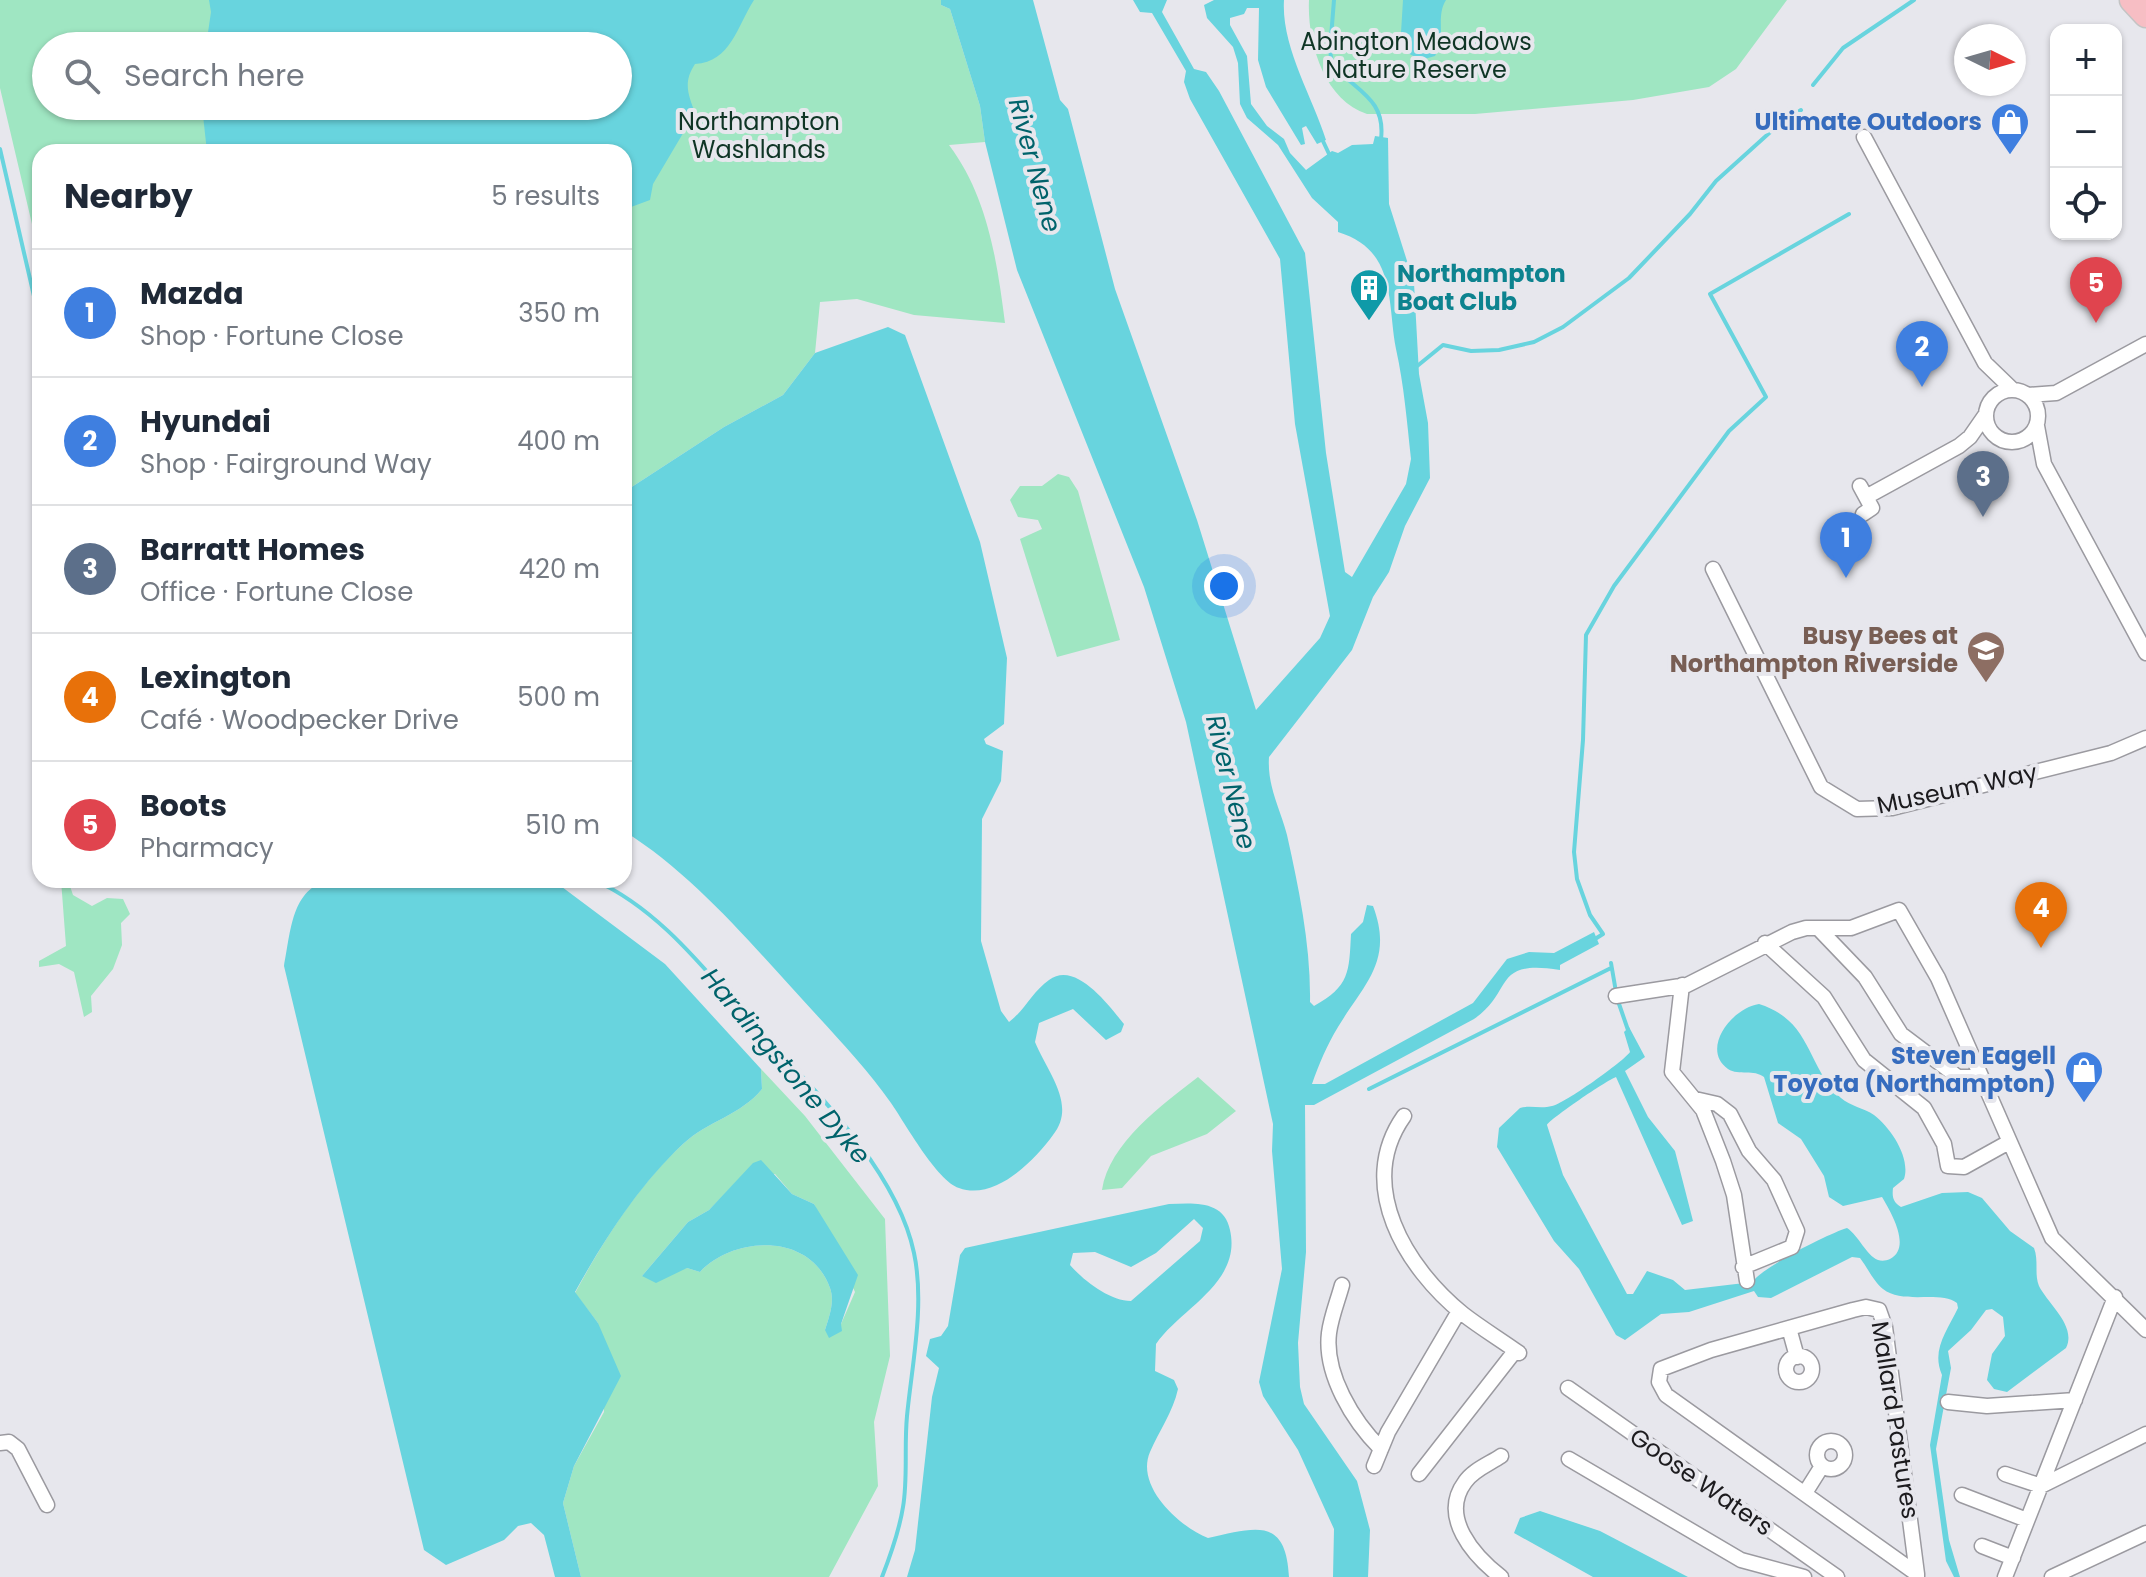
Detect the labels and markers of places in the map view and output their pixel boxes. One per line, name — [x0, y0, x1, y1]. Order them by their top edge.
shop icon: Ultimate Outdoors — [1989, 101, 2031, 156]
place label: Ultimate Outdoors — [1755, 105, 1982, 138]
place label: Northampton Boat Club — [1397, 257, 1566, 318]
pin: 5 — [2070, 257, 2122, 323]
building icon: Northampton Boat Club — [1348, 267, 1390, 322]
pin: 2 — [1896, 321, 1948, 387]
pin: 3 — [1957, 451, 2009, 517]
pin: 1 — [1820, 512, 1872, 578]
place label: Busy Bees at Northampton Riverside — [1670, 619, 1958, 680]
school or university icon: Busy Bees at Northampton Riverside — [1965, 629, 2007, 684]
pin: 4 — [2015, 882, 2067, 948]
place label: Steven Eagell Toyota (Northampton) — [1773, 1039, 2056, 1100]
shop icon: Steven Eagell Toyota (Northampton) — [2063, 1049, 2105, 1104]

